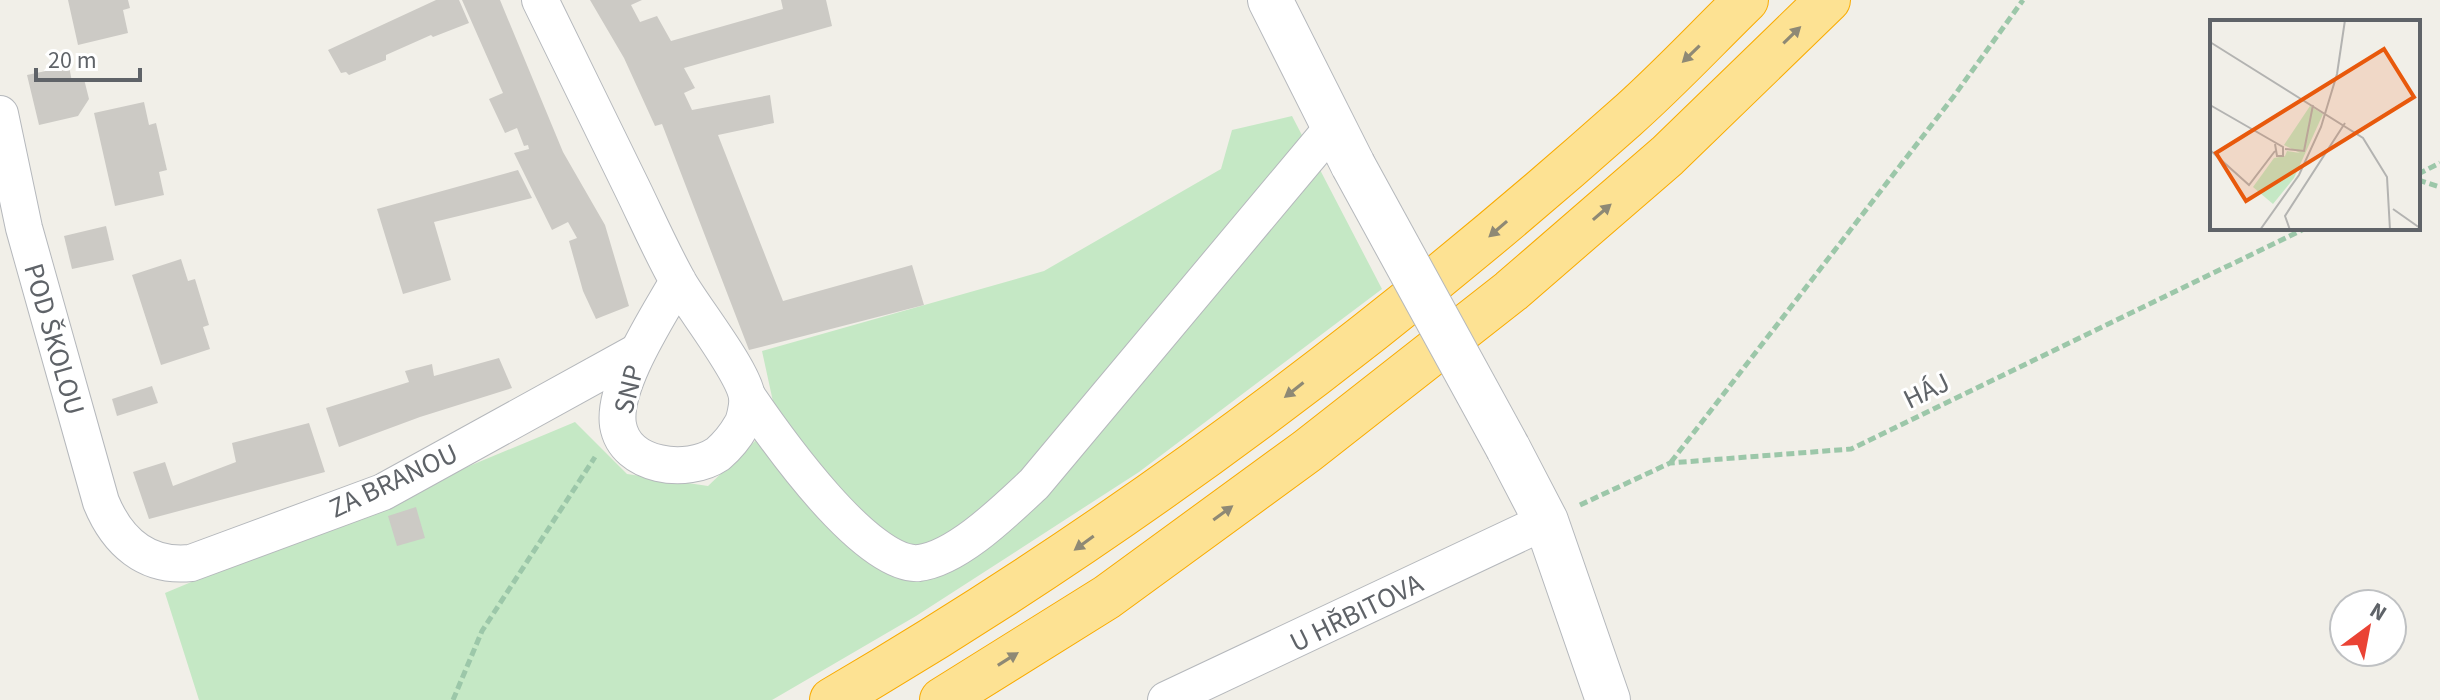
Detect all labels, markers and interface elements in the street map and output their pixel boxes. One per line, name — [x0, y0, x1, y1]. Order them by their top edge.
inset map — [2210, 20, 2420, 230]
one-way arrow — [1782, 26, 1801, 44]
scale bar — [36, 32, 140, 82]
text: 20 m — [48, 43, 97, 78]
one-way arrow — [1681, 45, 1700, 63]
one-way arrow — [1592, 204, 1612, 221]
one-way arrow — [1488, 219, 1507, 237]
street label: POD ŠKOLOU — [13, 259, 95, 420]
street label: SNP — [604, 361, 654, 418]
street label: HÁJ — [1897, 363, 1956, 419]
one-way arrow — [1284, 382, 1304, 398]
street label: ZA BRANOU — [322, 434, 464, 528]
one-way arrow — [1213, 505, 1233, 521]
one-way arrow — [1073, 535, 1094, 550]
street label: U HŘBITOVA — [1283, 563, 1430, 662]
north arrow — [2328, 588, 2408, 668]
text: N — [2363, 594, 2393, 629]
one-way arrow — [997, 652, 1019, 666]

